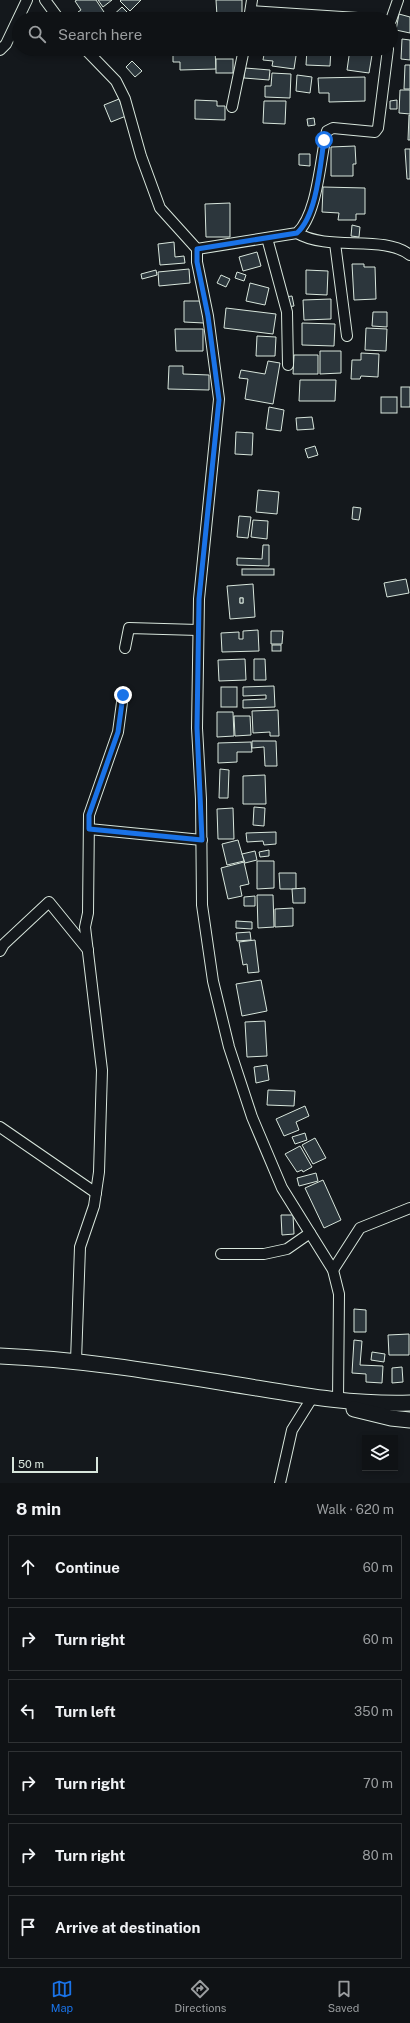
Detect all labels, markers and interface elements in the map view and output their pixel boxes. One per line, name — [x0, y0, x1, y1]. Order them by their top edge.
search box — [12, 12, 398, 56]
icon: search — [26, 23, 48, 45]
text: Search here — [58, 26, 142, 43]
route start — [315, 131, 333, 149]
route end — [114, 686, 132, 704]
map controls — [362, 1435, 398, 1471]
button: layers — [362, 1435, 398, 1471]
scale bar — [12, 1455, 98, 1474]
text: 50 m — [18, 1458, 44, 1470]
text: 8 min — [16, 1499, 61, 1519]
text: Walk · 620 m — [316, 1502, 394, 1517]
icon: ahead — [17, 1556, 39, 1578]
text: Continue — [55, 1559, 120, 1576]
text: 60 m — [363, 1560, 393, 1575]
icon: right — [17, 1628, 39, 1650]
text: Turn right — [55, 1631, 125, 1648]
text: 60 m — [363, 1632, 393, 1647]
icon: left — [17, 1700, 39, 1722]
text: Turn left — [55, 1703, 116, 1720]
text: 350 m — [354, 1704, 393, 1719]
icon: right — [17, 1772, 39, 1794]
text: Turn right — [55, 1775, 125, 1792]
text: 70 m — [363, 1776, 393, 1791]
icon: right — [17, 1844, 39, 1866]
text: Turn right — [55, 1847, 125, 1864]
text: 80 m — [362, 1848, 393, 1863]
icon: arrive — [17, 1916, 39, 1938]
text: Arrive at destination — [55, 1919, 200, 1936]
tab: Map — [51, 1978, 73, 2014]
tab: Directions — [175, 1978, 226, 2014]
tab: Saved — [328, 1978, 359, 2014]

